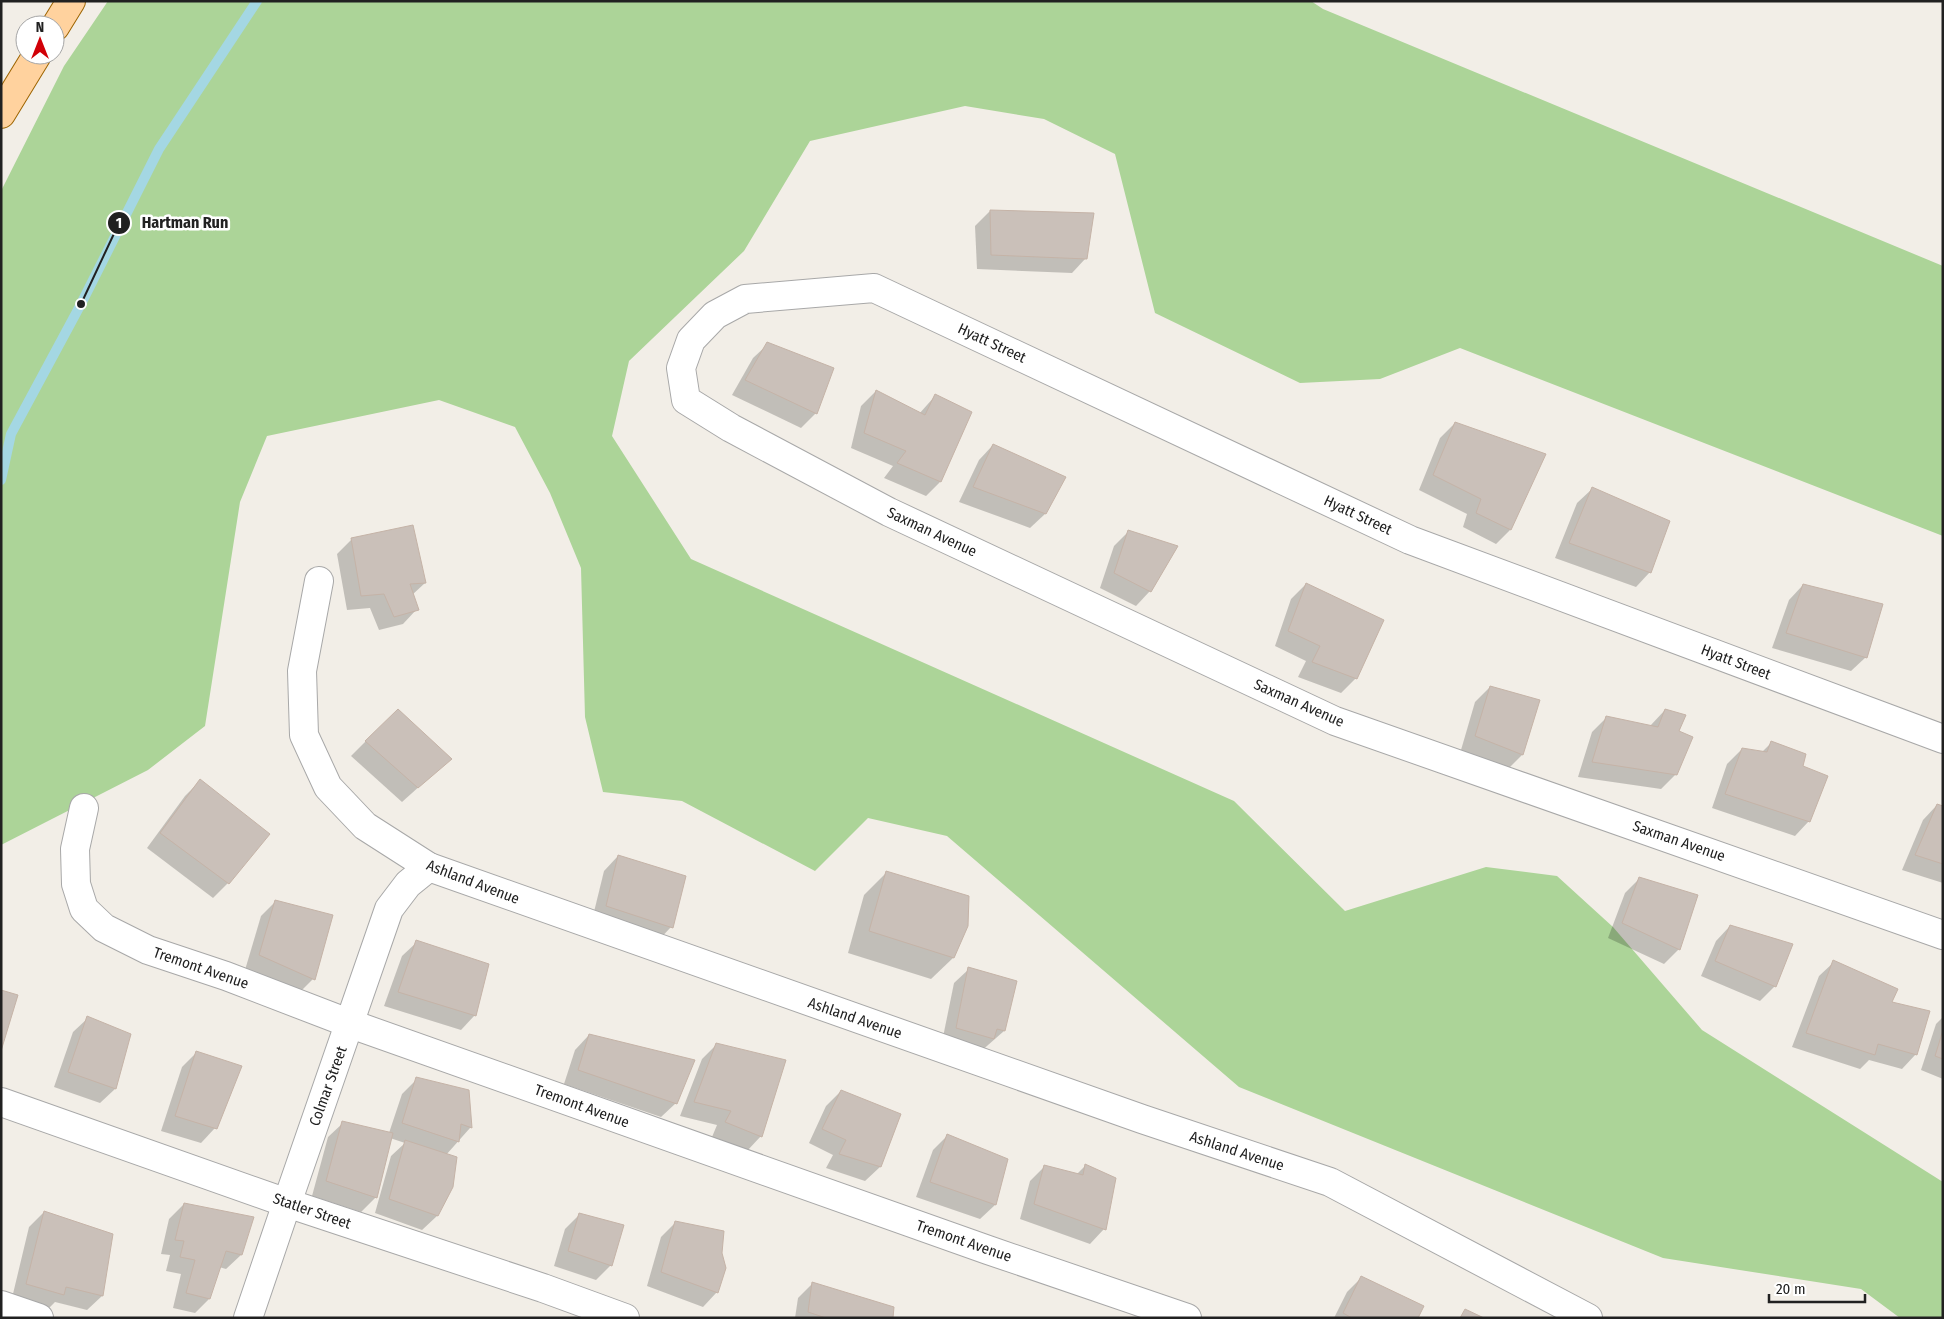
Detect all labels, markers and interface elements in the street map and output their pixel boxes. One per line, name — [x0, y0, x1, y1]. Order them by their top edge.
north arrow — [15, 15, 65, 65]
text: N — [36, 19, 44, 36]
callout: Hartman Run — [107, 207, 239, 238]
text: Hartman Run — [142, 213, 228, 232]
text: 1 — [116, 214, 122, 232]
street label: Hyatt Street — [955, 319, 1029, 367]
street label: Hyatt Street — [1321, 491, 1395, 539]
street label: Saxman Avenue — [884, 503, 980, 561]
street label: Hyatt Street — [1699, 640, 1773, 684]
street label: Saxman Avenue — [1251, 675, 1347, 731]
street label: Saxman Avenue — [1630, 817, 1728, 865]
street label: Ashland Avenue — [424, 856, 522, 908]
street label: Tremont Avenue — [151, 943, 251, 993]
street label: Ashland Avenue — [806, 994, 904, 1042]
street label: Colmar Street — [305, 1044, 351, 1128]
street label: Tremont Avenue — [532, 1081, 632, 1131]
street label: Ashland Avenue — [1188, 1127, 1286, 1175]
street label: Statler Street — [271, 1189, 353, 1233]
street label: Tremont Avenue — [914, 1216, 1014, 1266]
scale bar — [1769, 1272, 1865, 1304]
text: 20 m — [1776, 1280, 1806, 1298]

